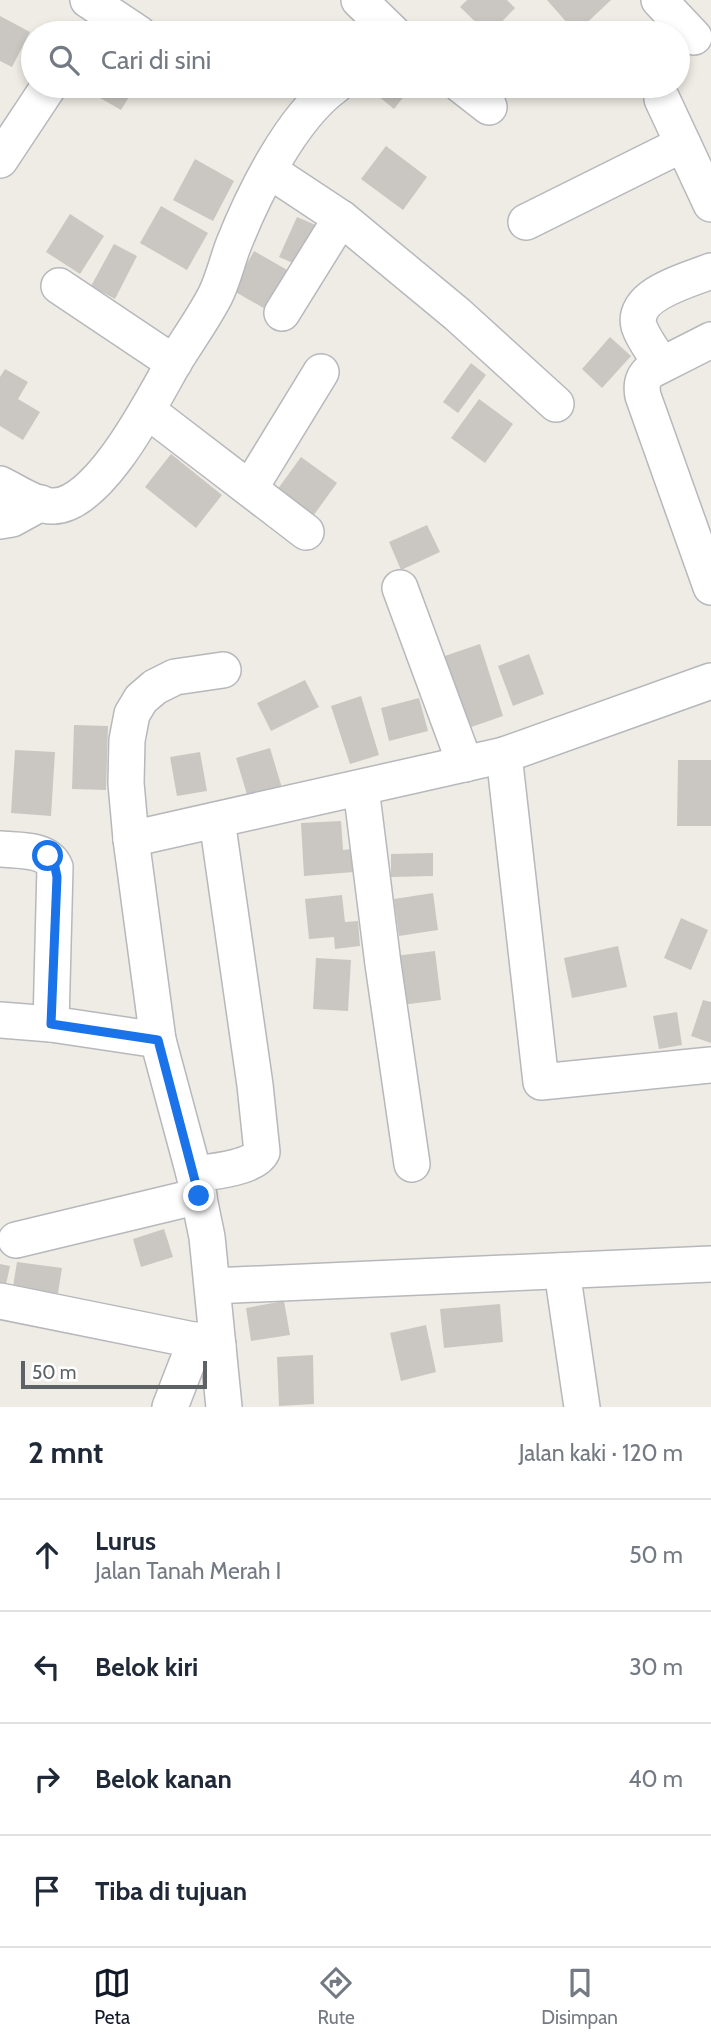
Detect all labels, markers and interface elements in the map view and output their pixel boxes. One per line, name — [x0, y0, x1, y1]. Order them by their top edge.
search box — [21, 21, 690, 98]
icon: search — [45, 41, 83, 79]
text: Cari di sini — [101, 44, 211, 76]
route start — [32, 840, 63, 871]
route end — [183, 1180, 214, 1211]
scale bar — [21, 1358, 206, 1390]
text: 50 m — [32, 1361, 76, 1384]
text: 2 mnt — [28, 1434, 103, 1471]
text: Jalan kaki · 120 m — [519, 1439, 683, 1467]
text: Lurus — [95, 1525, 156, 1557]
icon: ahead — [28, 1536, 66, 1574]
text: 50 m — [629, 1541, 683, 1569]
text: Jalan Tanah Merah I — [95, 1557, 281, 1585]
icon: left — [28, 1648, 66, 1686]
text: Belok kiri — [95, 1651, 198, 1683]
text: 30 m — [629, 1653, 683, 1681]
icon: right — [28, 1760, 66, 1798]
text: Belok kanan — [95, 1763, 232, 1795]
text: 40 m — [628, 1765, 683, 1793]
icon: arrive — [28, 1872, 66, 1910]
text: Tiba di tujuan — [95, 1875, 247, 1907]
tab: Peta — [93, 1964, 131, 2029]
tab: Rute — [317, 1964, 355, 2029]
tab: Disimpan — [541, 1964, 618, 2029]

